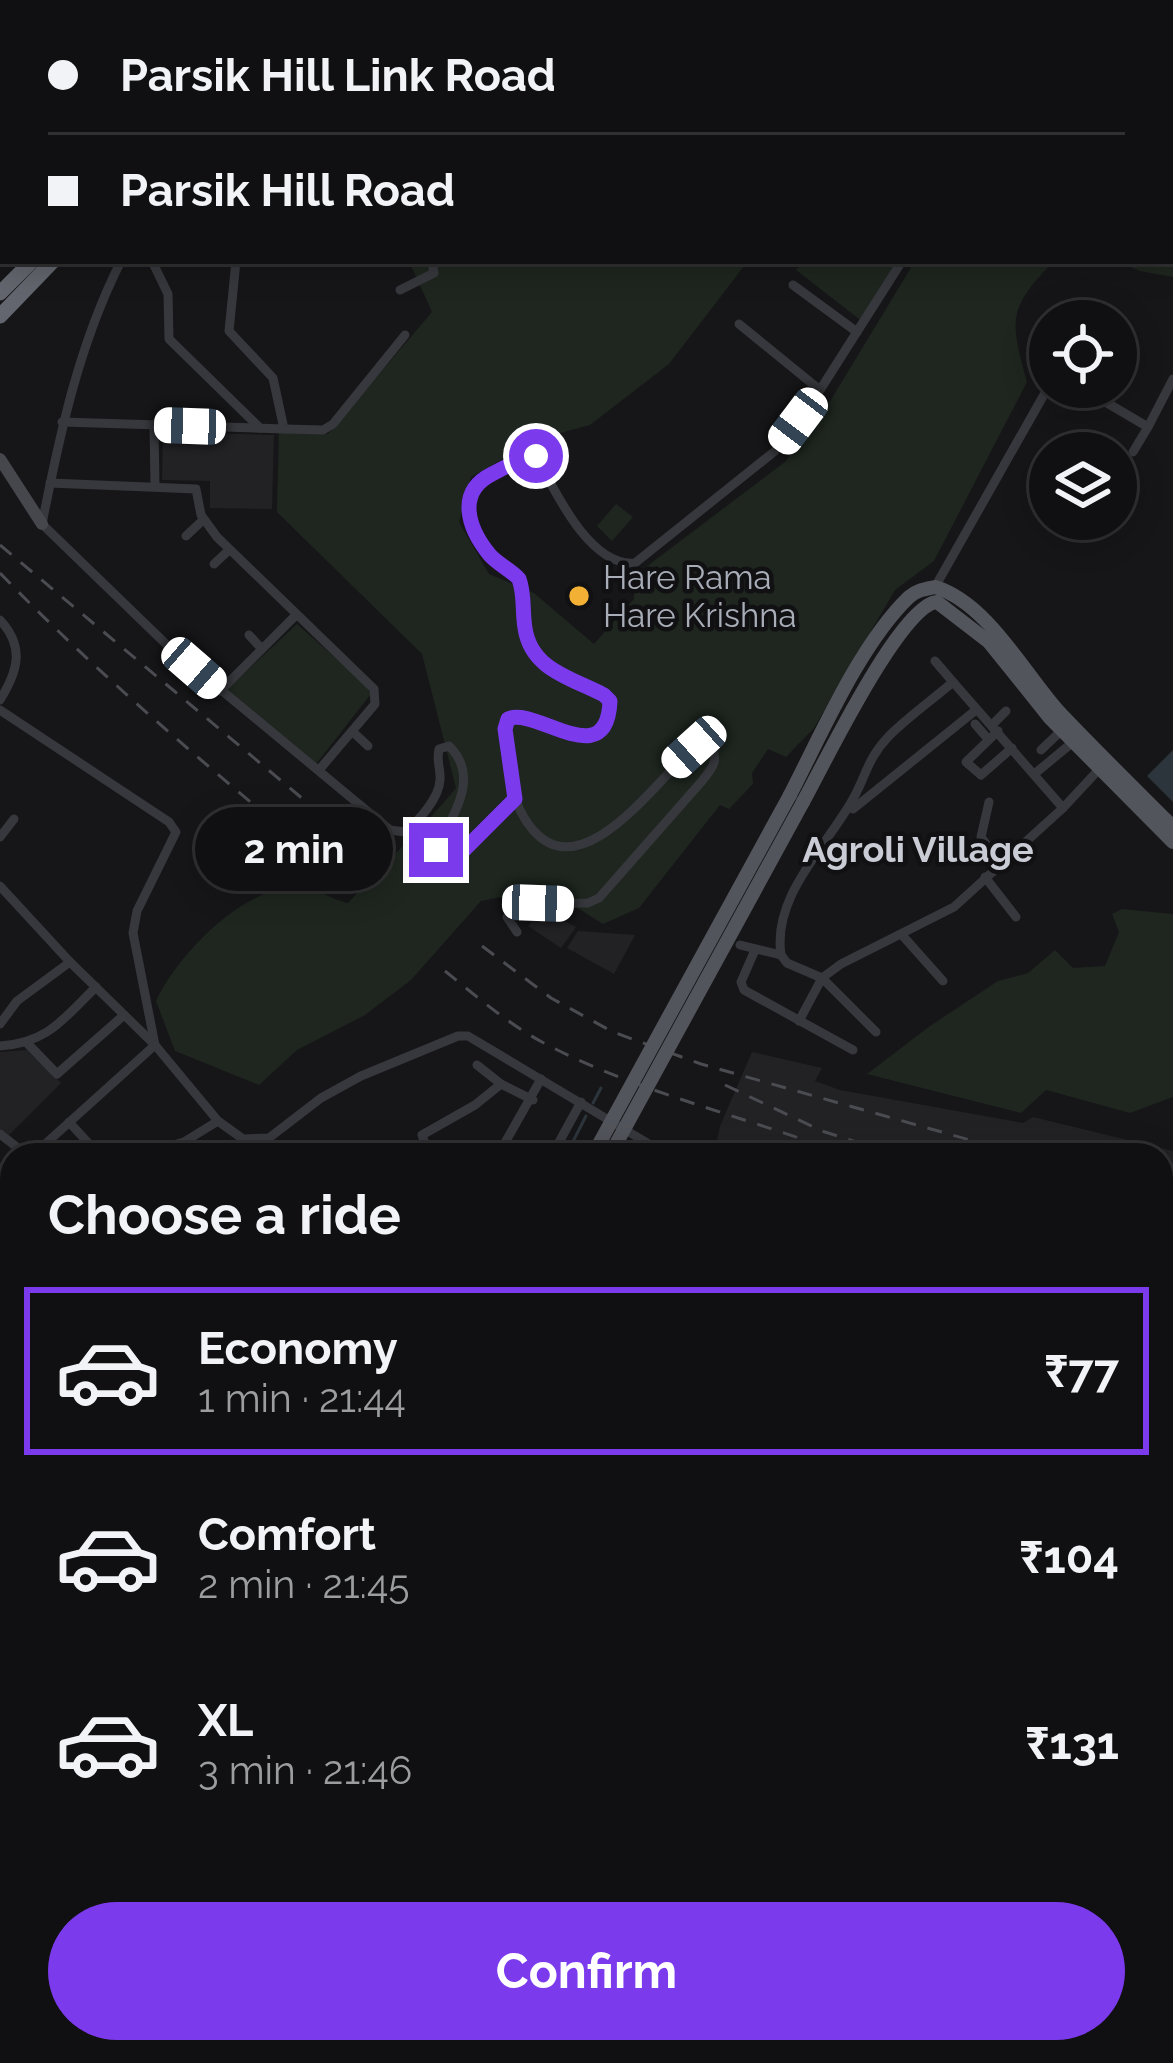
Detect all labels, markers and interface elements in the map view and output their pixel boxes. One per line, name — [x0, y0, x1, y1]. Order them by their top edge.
text: Parsik Hill Link Road — [120, 49, 556, 102]
text: Parsik Hill Road — [120, 164, 455, 217]
map controls — [1029, 300, 1137, 540]
button: locate — [1029, 300, 1137, 408]
car — [762, 381, 834, 461]
car — [153, 407, 227, 445]
route start — [509, 429, 563, 483]
button: layers — [1029, 432, 1137, 540]
place label: Hare Rama Hare Krishna — [603, 558, 796, 635]
marker: Hare Rama Hare Krishna — [566, 583, 592, 609]
car — [155, 631, 233, 705]
car — [655, 710, 733, 784]
callout: 2 min — [196, 808, 394, 892]
route end — [409, 823, 463, 877]
text: 2 min — [243, 826, 345, 872]
district label: Agroli Village — [802, 828, 1034, 870]
car — [501, 884, 575, 922]
text: Choose a ride — [48, 1183, 401, 1247]
icon: car — [54, 1317, 162, 1425]
text: Economy — [198, 1322, 398, 1375]
text: ₹77 — [1044, 1345, 1119, 1398]
text: 1 min · 21:44 — [198, 1375, 406, 1421]
icon: car — [54, 1503, 162, 1611]
text: Comfort — [198, 1508, 376, 1561]
text: ₹104 — [1019, 1531, 1119, 1584]
text: 2 min · 21:45 — [198, 1561, 410, 1607]
icon: car — [54, 1689, 162, 1797]
text: XL — [198, 1694, 253, 1747]
text: ₹131 — [1025, 1717, 1119, 1770]
text: 3 min · 21:46 — [198, 1747, 412, 1793]
button: Confirm — [48, 1902, 1125, 2040]

